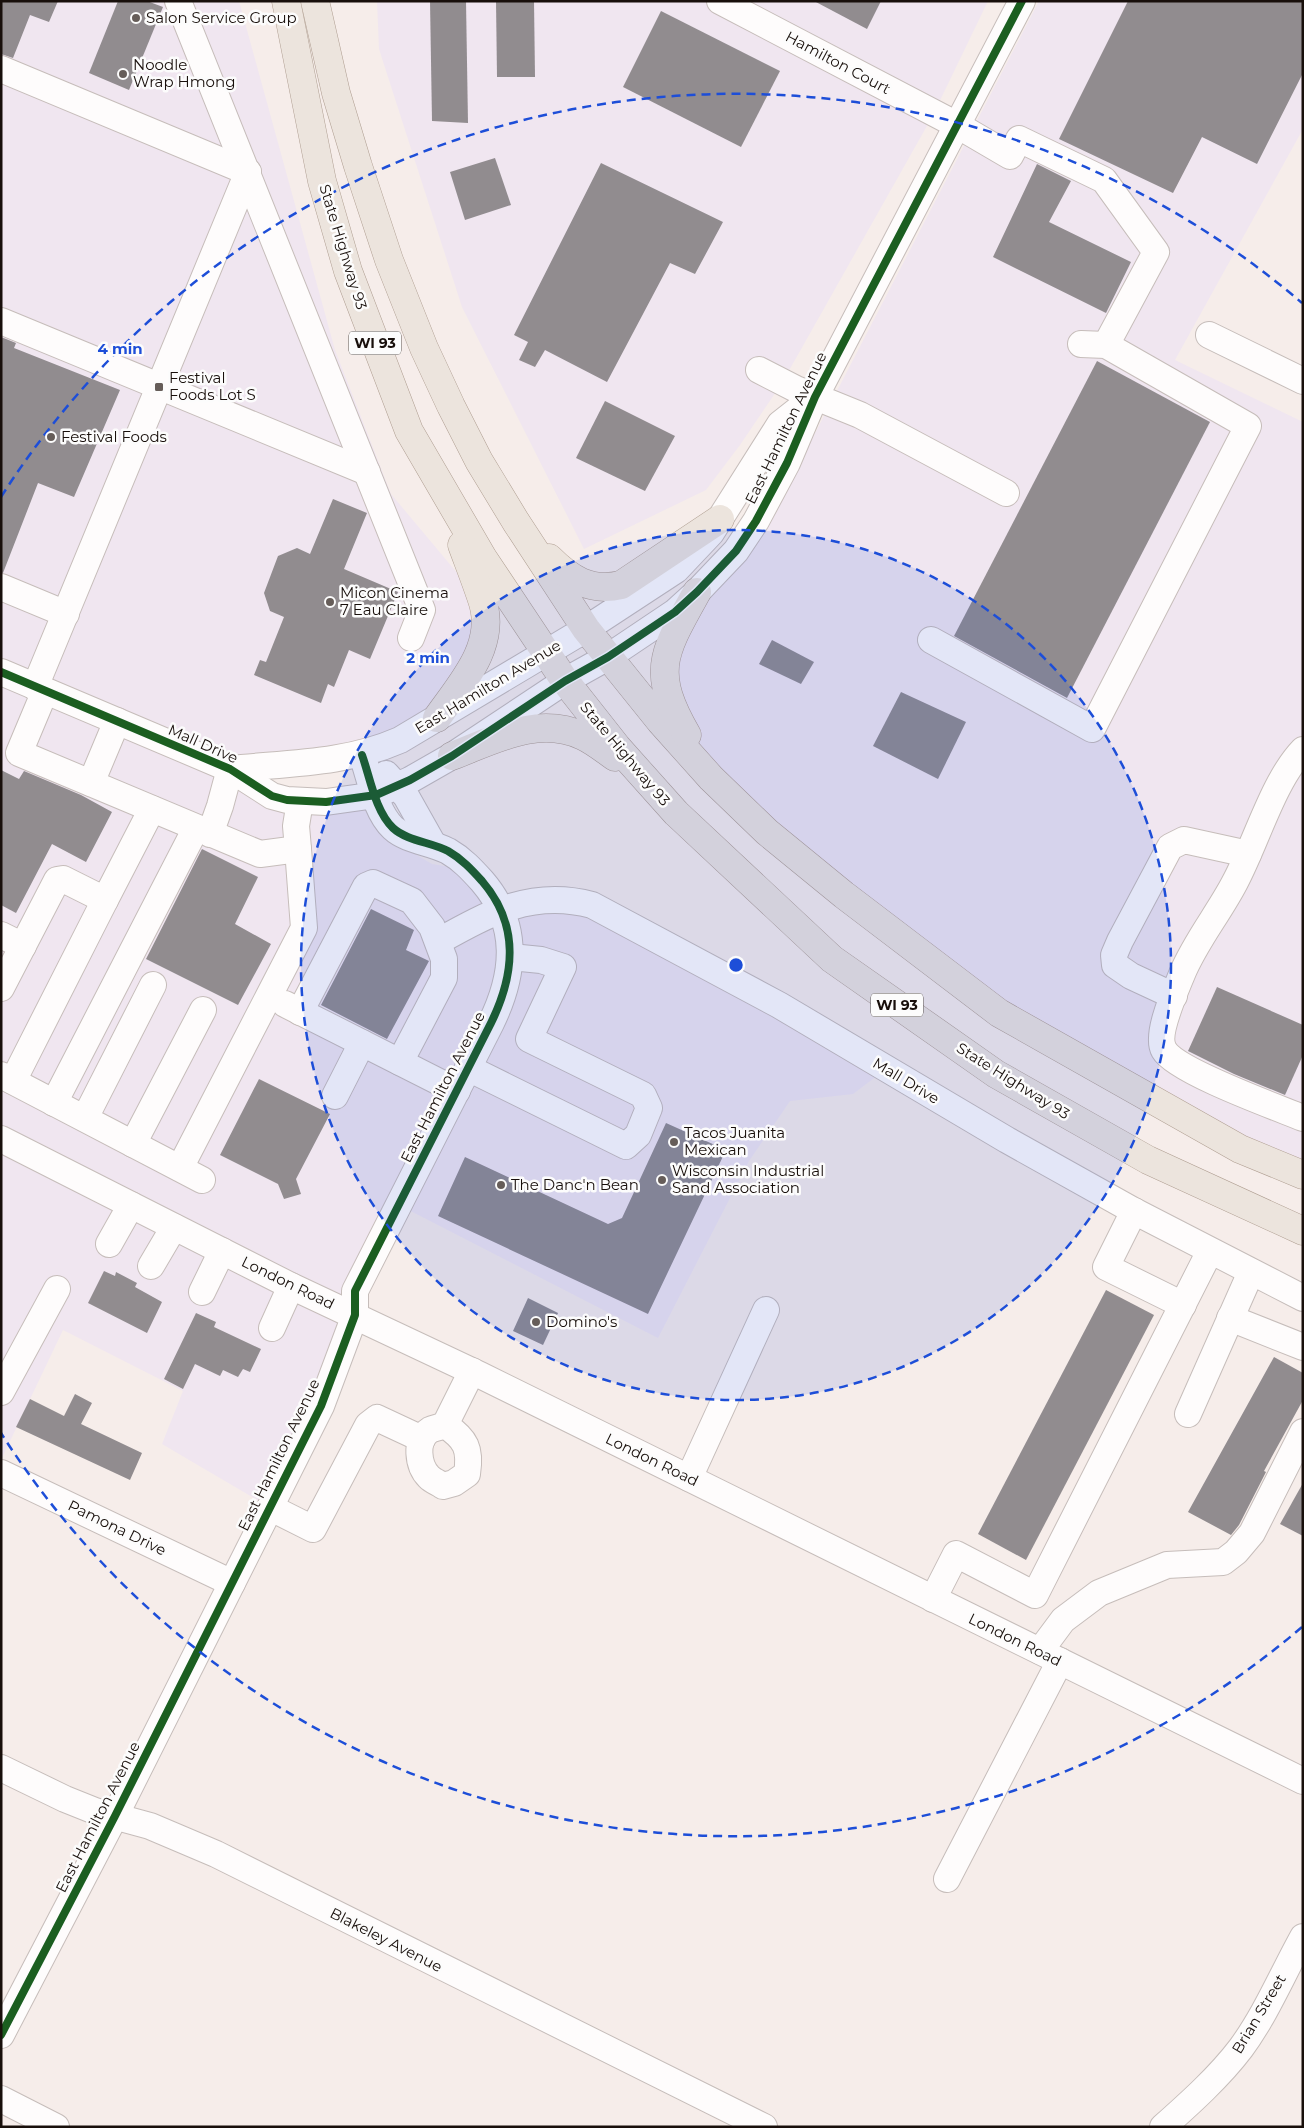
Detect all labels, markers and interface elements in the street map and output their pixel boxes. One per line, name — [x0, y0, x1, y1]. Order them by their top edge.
place label: Salon Service Group — [146, 8, 297, 27]
marker: Salon Service Group — [130, 12, 142, 24]
street label: Hamilton Court — [782, 27, 894, 98]
place label: Noodle Wrap Hmong — [133, 55, 235, 91]
marker: Noodle Wrap Hmong — [117, 68, 129, 80]
street label: State Highway 93 — [315, 182, 372, 312]
road number: WI 93 — [349, 332, 401, 354]
text: 4 min — [97, 339, 143, 358]
street label: East Hamilton Avenue — [740, 349, 831, 507]
place label: Festival Foods Lot S — [169, 368, 256, 404]
marker: Festival Foods Lot S — [153, 381, 165, 393]
place label: Festival Foods — [61, 427, 167, 446]
marker: Festival Foods — [45, 431, 57, 443]
place label: Micon Cinema 7 Eau Claire — [340, 583, 449, 619]
marker: Micon Cinema 7 Eau Claire — [324, 596, 336, 608]
street label: East Hamilton Avenue — [411, 635, 564, 738]
text: 2 min — [406, 648, 450, 667]
street label: State Highway 93 — [576, 698, 674, 810]
street label: Mall Drive — [165, 720, 241, 767]
centre of rings — [727, 956, 745, 974]
road number: WI 93 — [871, 994, 923, 1016]
street label: East Hamilton Avenue — [396, 1008, 489, 1165]
street label: State Highway 93 — [953, 1038, 1073, 1123]
street label: Mall Drive — [869, 1053, 943, 1108]
place label: Tacos Juanita Mexican — [684, 1123, 785, 1159]
marker: Tacos Juanita Mexican — [668, 1136, 680, 1148]
place label: Wisconsin Industrial Sand Association — [672, 1161, 824, 1197]
marker: Wisconsin Industrial Sand Association — [656, 1174, 668, 1186]
place label: The Danc'n Bean — [511, 1175, 639, 1194]
marker: The Danc'n Bean — [495, 1179, 507, 1191]
street label: London Road — [239, 1252, 338, 1313]
place label: Domino's — [546, 1312, 617, 1331]
marker: Domino's — [530, 1316, 542, 1328]
street label: East Hamilton Avenue — [233, 1376, 324, 1534]
street label: London Road — [603, 1429, 702, 1490]
street label: Pamona Drive — [65, 1496, 169, 1560]
street label: London Road — [966, 1609, 1065, 1670]
street label: East Hamilton Avenue — [51, 1738, 144, 1895]
street label: Blakeley Avenue — [327, 1903, 446, 1976]
street label: Brian Street — [1227, 1970, 1290, 2057]

